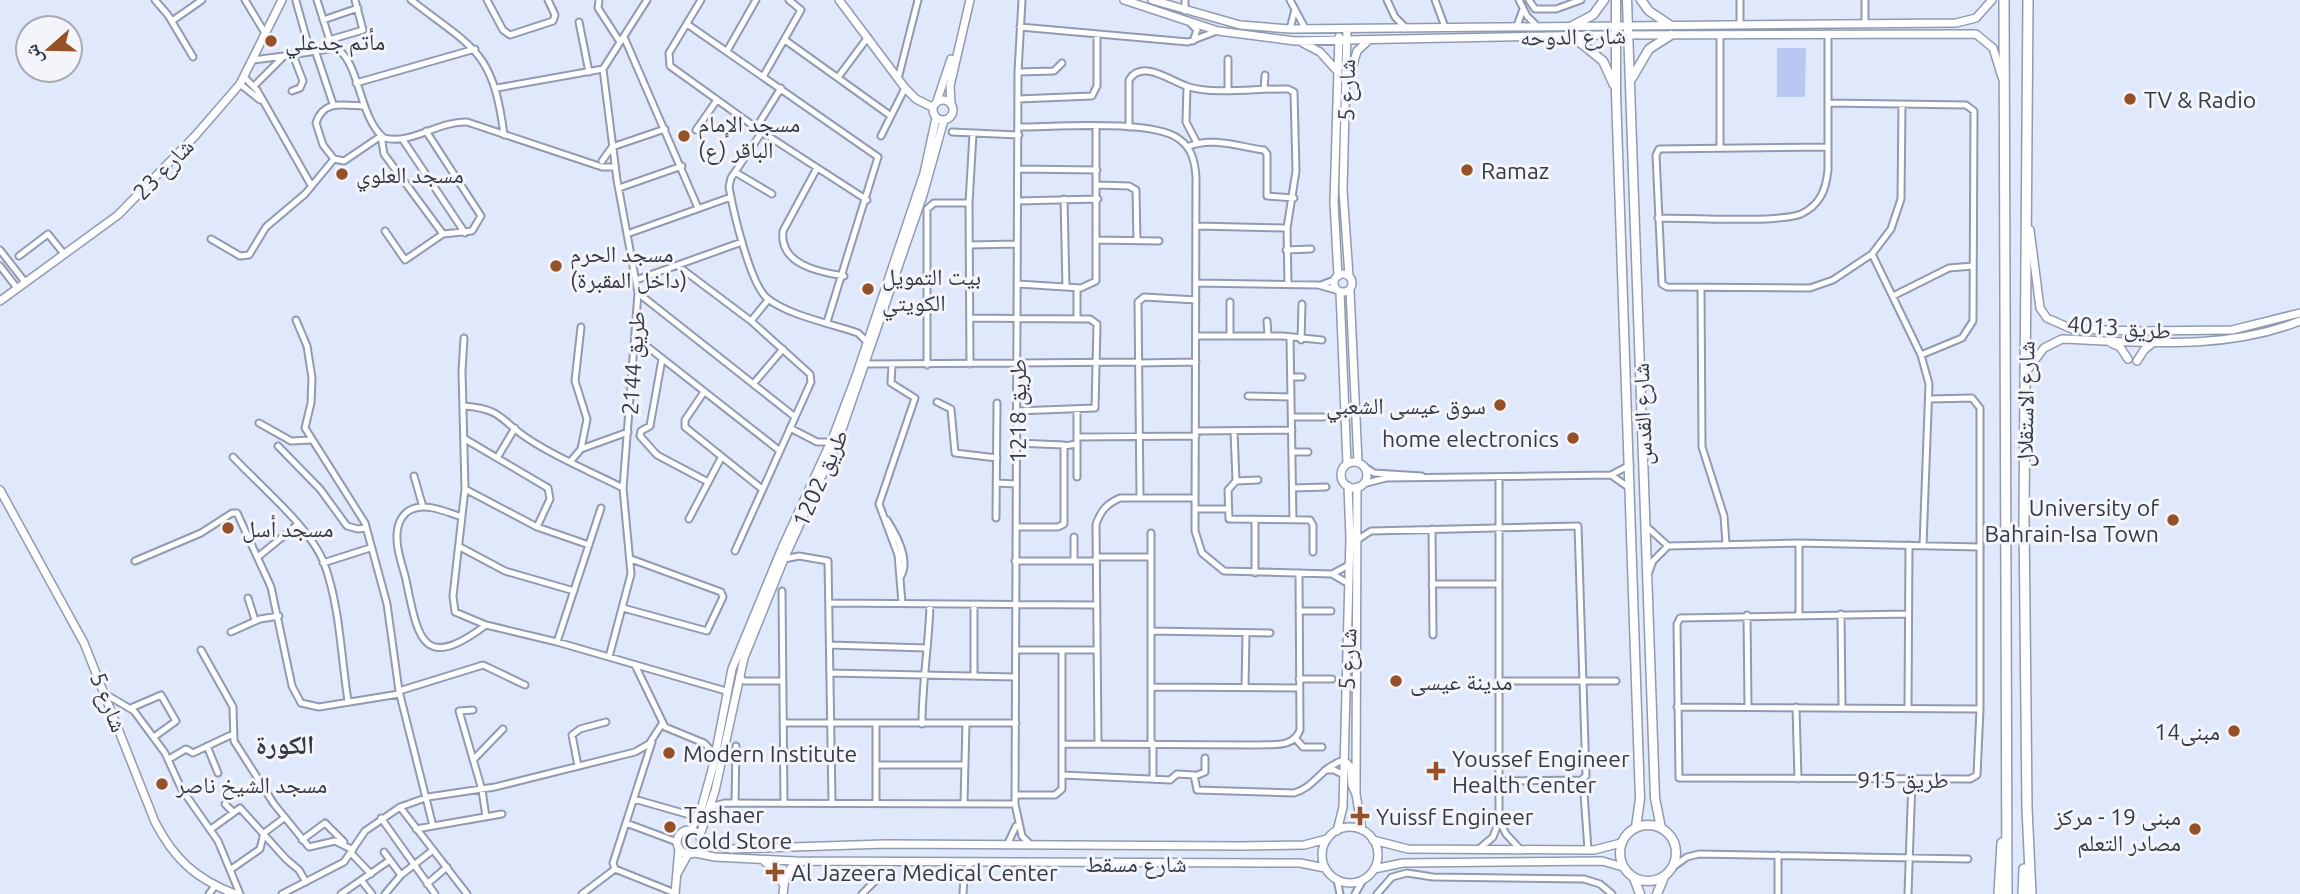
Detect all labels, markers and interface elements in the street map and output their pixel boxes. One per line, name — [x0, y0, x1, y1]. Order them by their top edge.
north arrow — [14, 14, 84, 84]
street label: شارع الدوحه — [1520, 23, 1626, 52]
place label: مأتم جدعلي — [285, 28, 385, 60]
marker: مأتم جدعلي — [263, 33, 279, 49]
text: ش — [19, 41, 48, 68]
street label: شارع 5 — [1333, 59, 1362, 121]
place label: TV & Radio — [2144, 87, 2256, 112]
marker: TV & Radio — [2122, 91, 2138, 107]
place label: مسجد الإمام الباقر (ع) — [698, 111, 800, 165]
marker: مسجد الإمام الباقر (ع) — [676, 128, 692, 144]
street label: شارع 23 — [128, 133, 200, 207]
place label: Ramaz — [1481, 158, 1549, 183]
place label: مسجد العلوي — [356, 162, 464, 193]
marker: Ramaz — [1459, 162, 1475, 178]
marker: مسجد العلوي — [334, 166, 350, 182]
place label: مسجد الحرم (داخل المقبرة) — [570, 241, 687, 294]
marker: مسجد الحرم (داخل المقبرة) — [548, 258, 564, 274]
place label: بيت التمويل الكويتي — [882, 264, 981, 321]
marker: بيت التمويل الكويتي — [860, 281, 876, 297]
street label: طريق 2144 — [617, 310, 651, 416]
street label: طريق 4013 — [2066, 311, 2172, 345]
street label: شارع الاستقلال — [2011, 341, 2042, 467]
street label: طريق 1218 — [1005, 359, 1032, 463]
street label: شارع القدس — [1628, 362, 1659, 466]
place label: سوق عيسى الشعبي — [1326, 393, 1486, 424]
marker: سوق عيسى الشعبي — [1492, 397, 1508, 413]
street label: طريق 1202 — [787, 425, 854, 532]
place label: home electronics — [1382, 426, 1559, 451]
marker: home electronics — [1565, 430, 1581, 446]
place label: University of Bahrain-Isa Town — [1984, 495, 2159, 546]
marker: University of Bahrain-Isa Town — [2165, 512, 2181, 528]
place label: مسجد أسل — [242, 515, 333, 543]
marker: مسجد أسل — [220, 520, 236, 536]
street label: شارع 5 — [1333, 628, 1364, 691]
street label: شارع 5 — [83, 669, 132, 737]
place label: مدينة عيسى — [1410, 669, 1513, 696]
marker: مدينة عيسى — [1388, 673, 1404, 689]
place label: مبنى14 — [2154, 719, 2220, 746]
marker: مبنى14 — [2226, 723, 2242, 739]
district label: الكورة — [256, 730, 314, 759]
place label: Modern Institute — [683, 741, 857, 766]
marker: Modern Institute — [661, 745, 677, 761]
place label: Youssef Engineer Health Center — [1452, 746, 1630, 797]
marker: Youssef Engineer Health Center — [1426, 761, 1446, 781]
street label: طريق 915 — [1857, 767, 1949, 794]
place label: مسجد الشيخ ناصر — [175, 772, 327, 800]
marker: مسجد الشيخ ناصر — [154, 776, 170, 792]
place label: Tashaer Cold Store — [684, 802, 792, 853]
place label: Yuissf Engineer — [1376, 804, 1534, 829]
place label: مبنى 19 - مركز مصادر التعلم — [2053, 804, 2181, 859]
marker: Yuissf Engineer — [1350, 806, 1370, 826]
marker: Tashaer Cold Store — [662, 819, 678, 835]
marker: مبنى 19 - مركز مصادر التعلم — [2187, 821, 2203, 837]
street label: شارع مسقط — [1085, 851, 1187, 879]
place label: Al Jazeera Medical Center — [791, 860, 1058, 885]
marker: Al Jazeera Medical Center — [765, 862, 785, 882]

